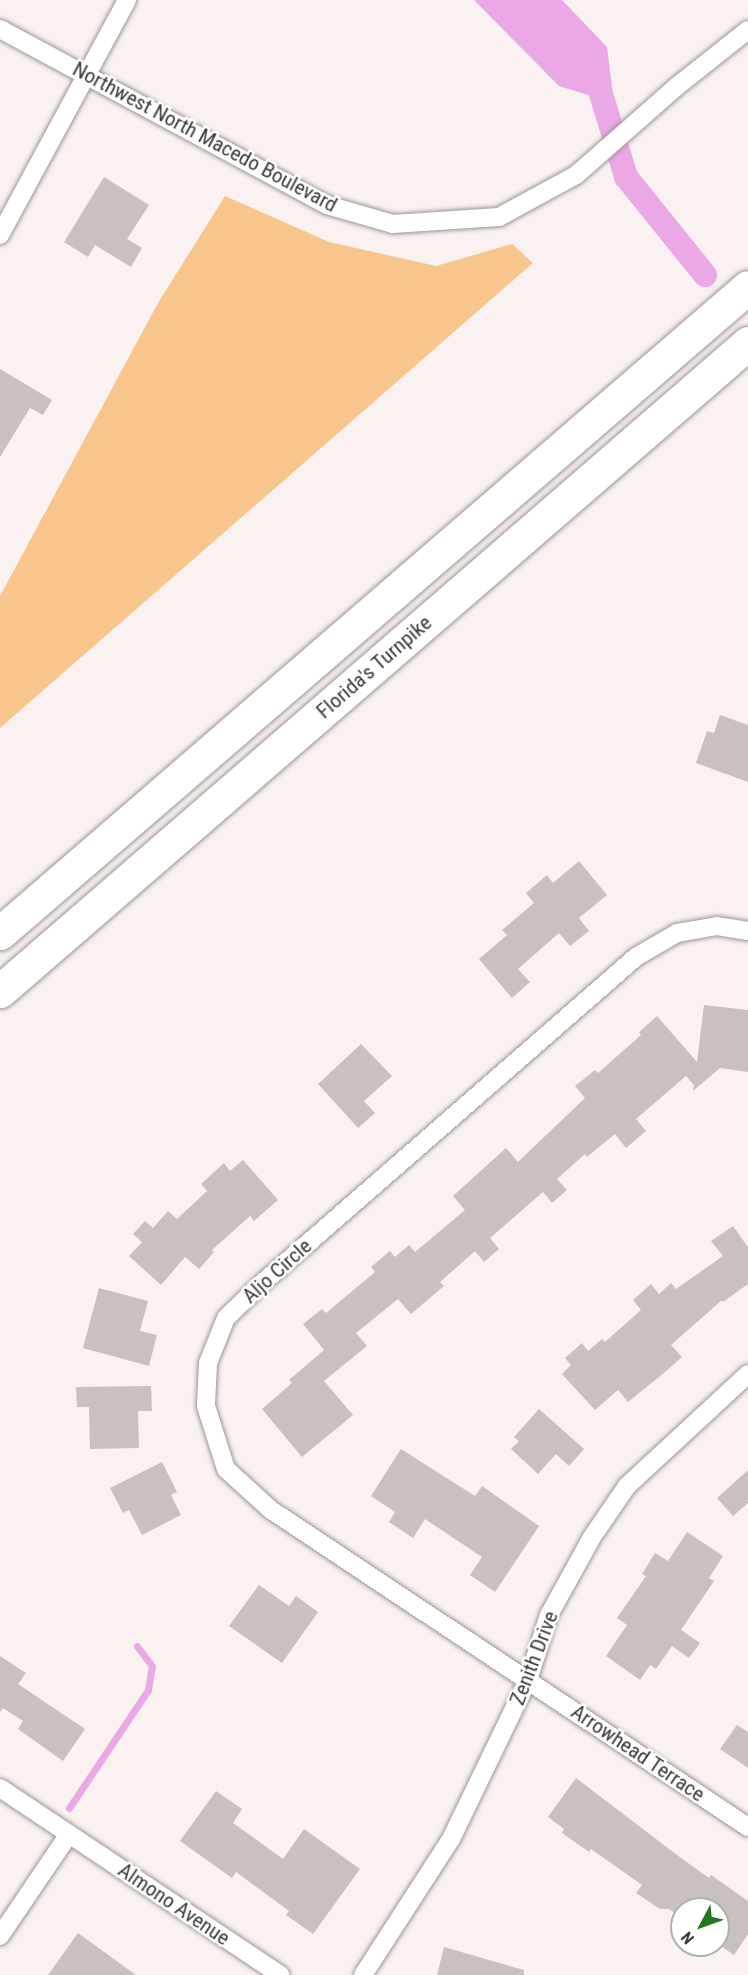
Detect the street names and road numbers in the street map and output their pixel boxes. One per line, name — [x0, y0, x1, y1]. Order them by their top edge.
street label: Northwest North Macedo Boulevard — [68, 56, 342, 218]
street label: Florida's Turnpike — [311, 610, 437, 724]
street label: Aljo Circle — [237, 1233, 317, 1309]
street label: Zenith Drive — [505, 1607, 563, 1709]
street label: Arrowhead Terrace — [566, 1699, 710, 1807]
street label: Almono Avenue — [113, 1857, 235, 1951]

